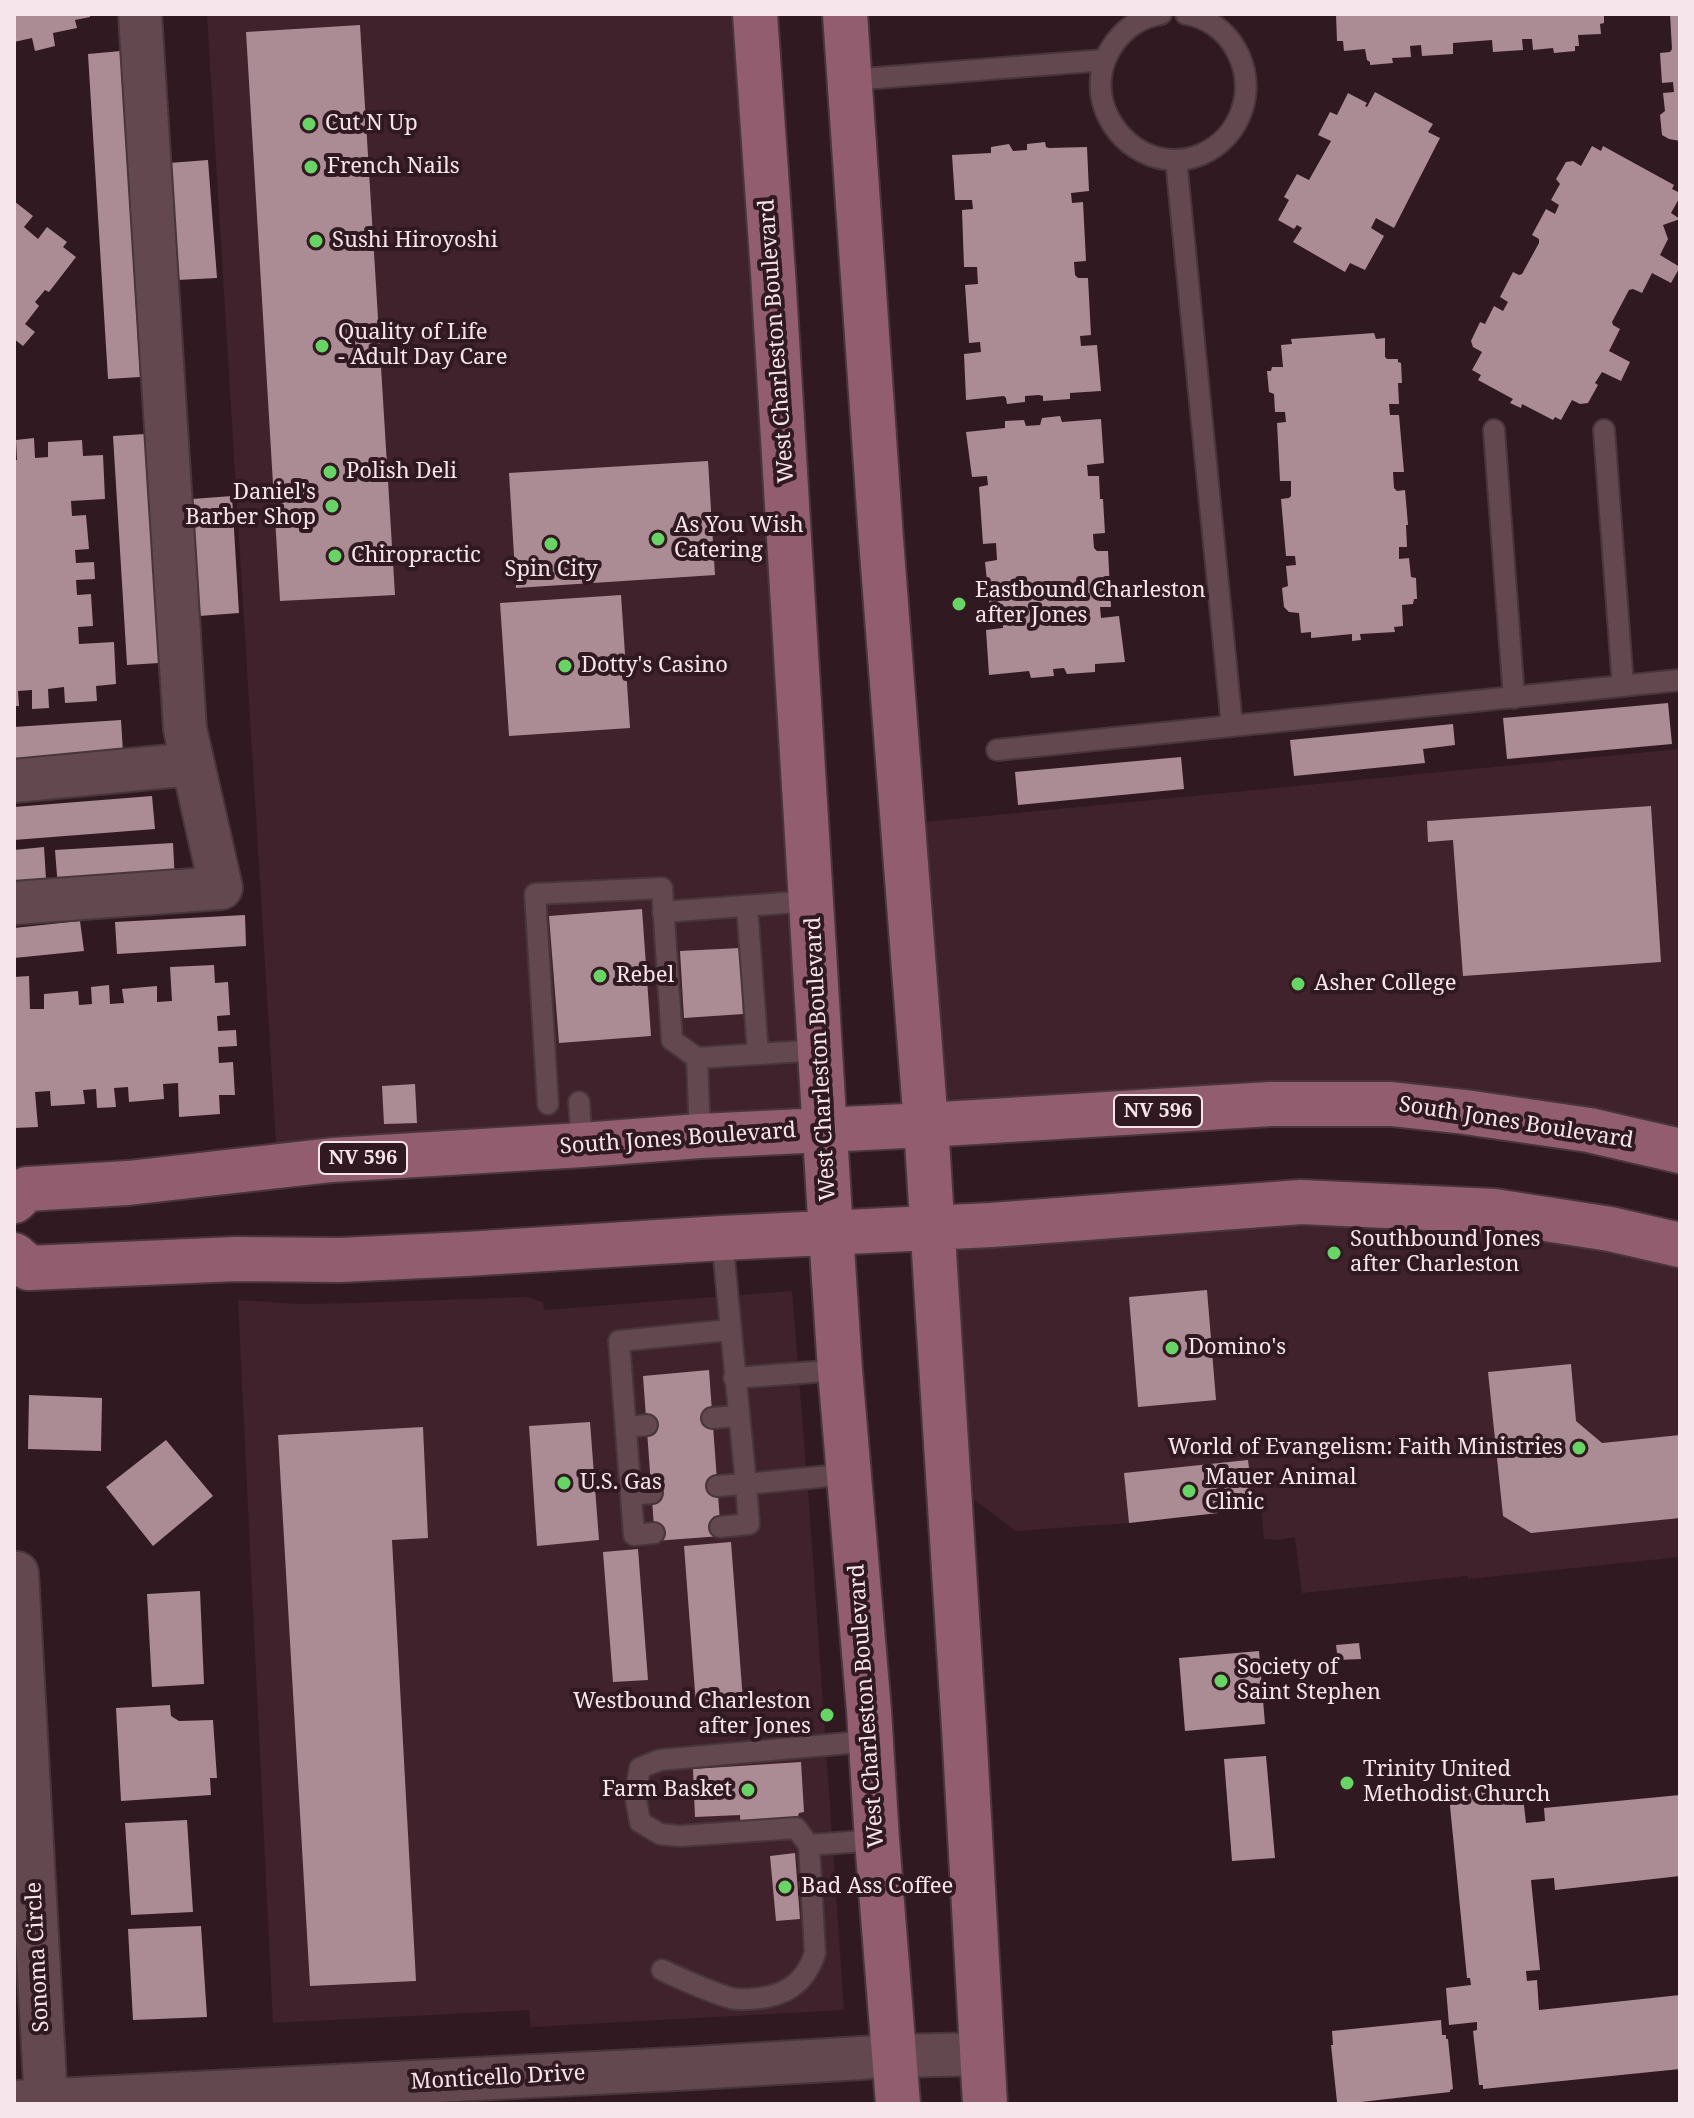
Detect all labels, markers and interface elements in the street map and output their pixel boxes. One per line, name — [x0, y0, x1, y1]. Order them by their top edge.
place label: Cut N Up — [325, 111, 418, 137]
marker: Cut N Up — [300, 115, 318, 133]
place label: French Nails — [327, 154, 460, 180]
marker: French Nails — [302, 158, 320, 176]
street label: West Charleston Boulevard — [754, 198, 800, 484]
place label: Sushi Hiroyoshi — [332, 228, 498, 254]
marker: Sushi Hiroyoshi — [307, 232, 325, 250]
place label: Quality of Life - Adult Day Care — [338, 320, 507, 372]
marker: Quality of Life - Adult Day Care — [313, 337, 331, 355]
place label: Polish Deli — [346, 459, 457, 485]
marker: Polish Deli — [321, 463, 339, 481]
place label: Daniel's Barber Shop — [185, 480, 316, 532]
marker: Daniel's Barber Shop — [323, 497, 341, 515]
place label: As You Wish Catering — [674, 513, 804, 564]
marker: As You Wish Catering — [649, 530, 667, 548]
marker: Spin City — [542, 535, 560, 553]
place label: Chiropractic — [351, 543, 481, 569]
marker: Chiropractic — [326, 547, 344, 565]
place label: Spin City — [504, 557, 598, 583]
place label: Eastbound Charleston after Jones — [975, 578, 1206, 630]
marker: Eastbound Charleston after Jones — [950, 595, 968, 613]
place label: Dotty's Casino — [581, 653, 728, 679]
marker: Dotty's Casino — [556, 657, 574, 675]
street label: West Charleston Boulevard — [800, 916, 842, 1202]
place label: Rebel — [616, 963, 674, 989]
marker: Rebel — [591, 967, 609, 985]
place label: Asher College — [1314, 971, 1456, 997]
marker: Asher College — [1289, 975, 1307, 993]
street label: South Jones Boulevard — [1397, 1091, 1635, 1155]
road number: NV 596 — [1114, 1095, 1202, 1127]
street label: South Jones Boulevard — [559, 1118, 797, 1160]
road number: NV 596 — [319, 1142, 407, 1174]
place label: Southbound Jones after Charleston — [1350, 1227, 1540, 1278]
marker: Southbound Jones after Charleston — [1325, 1244, 1343, 1262]
place label: Domino's — [1188, 1335, 1286, 1361]
marker: Domino's — [1163, 1339, 1181, 1357]
place label: World of Evangelism: Faith Ministries — [1168, 1435, 1563, 1461]
marker: World of Evangelism: Faith Ministries — [1570, 1439, 1588, 1457]
place label: Mauer Animal Clinic — [1205, 1465, 1357, 1516]
place label: U.S. Gas — [580, 1470, 662, 1496]
marker: U.S. Gas — [555, 1474, 573, 1492]
marker: Mauer Animal Clinic — [1180, 1482, 1198, 1500]
street label: West Charleston Boulevard — [844, 1563, 890, 1849]
place label: Society of Saint Stephen — [1237, 1655, 1381, 1706]
marker: Society of Saint Stephen — [1212, 1672, 1230, 1690]
place label: Westbound Charleston after Jones — [573, 1689, 811, 1740]
marker: Westbound Charleston after Jones — [818, 1706, 836, 1724]
place label: Trinity United Methodist Church — [1363, 1757, 1550, 1808]
marker: Trinity United Methodist Church — [1338, 1774, 1356, 1792]
place label: Farm Basket — [602, 1777, 732, 1803]
marker: Farm Basket — [739, 1781, 757, 1799]
place label: Bad Ass Coffee — [801, 1874, 953, 1900]
marker: Bad Ass Coffee — [776, 1878, 794, 1896]
street label: Sonoma Circle — [21, 1881, 55, 2033]
street label: Monticello Drive — [410, 2060, 586, 2096]

